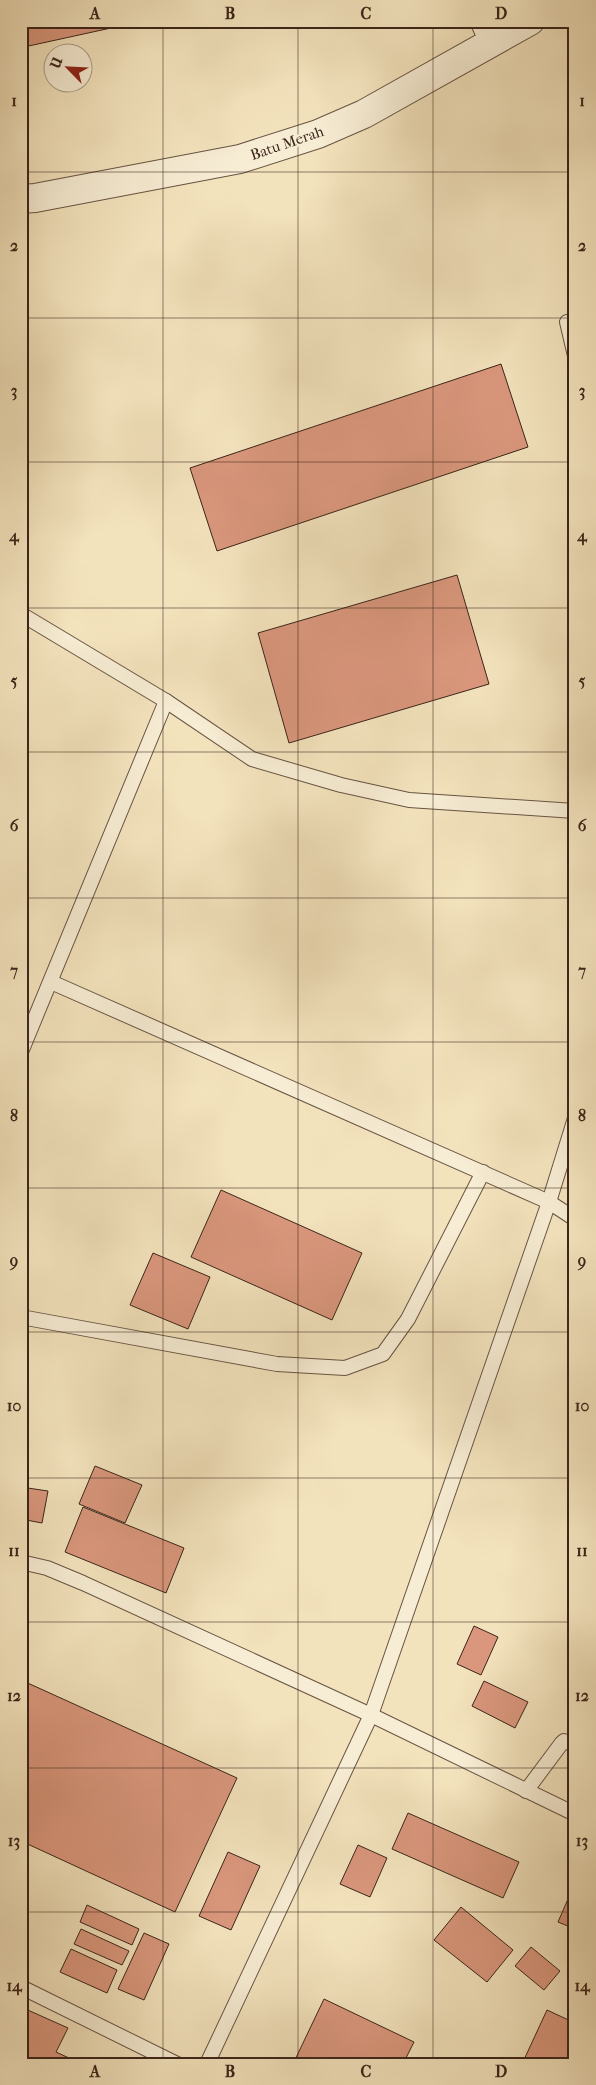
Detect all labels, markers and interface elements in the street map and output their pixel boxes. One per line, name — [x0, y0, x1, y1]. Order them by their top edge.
text: A — [89, 4, 101, 23]
text: B — [225, 4, 235, 23]
text: C — [361, 4, 372, 23]
text: D — [495, 4, 507, 23]
north arrow — [42, 42, 92, 92]
text: U — [46, 54, 67, 72]
text: 1 — [11, 91, 17, 110]
text: 1 — [579, 91, 585, 110]
street label: Batu Merah — [248, 122, 327, 164]
text: 2 — [10, 236, 18, 255]
text: 2 — [578, 236, 586, 255]
text: 3 — [11, 381, 17, 401]
text: 3 — [579, 381, 585, 401]
text: 4 — [8, 526, 20, 546]
text: 4 — [576, 526, 588, 546]
text: 5 — [11, 671, 18, 690]
text: 5 — [579, 671, 586, 690]
text: 6 — [10, 816, 19, 835]
text: 6 — [578, 816, 587, 835]
text: 7 — [9, 961, 18, 980]
text: 7 — [577, 961, 586, 980]
text: 8 — [10, 1106, 18, 1125]
text: 8 — [578, 1106, 586, 1125]
text: 9 — [9, 1251, 18, 1271]
text: 9 — [577, 1251, 586, 1271]
text: 10 — [7, 1396, 21, 1415]
text: 10 — [575, 1396, 589, 1415]
text: 11 — [8, 1541, 20, 1560]
text: 11 — [576, 1541, 588, 1560]
text: 12 — [7, 1686, 21, 1705]
text: 12 — [575, 1686, 589, 1705]
text: 13 — [8, 1831, 20, 1851]
text: 13 — [576, 1831, 588, 1851]
text: 14 — [6, 1976, 23, 1996]
text: 14 — [574, 1976, 591, 1996]
text: A — [89, 2062, 101, 2081]
text: B — [225, 2062, 235, 2081]
text: C — [361, 2062, 372, 2081]
text: D — [495, 2062, 507, 2081]

